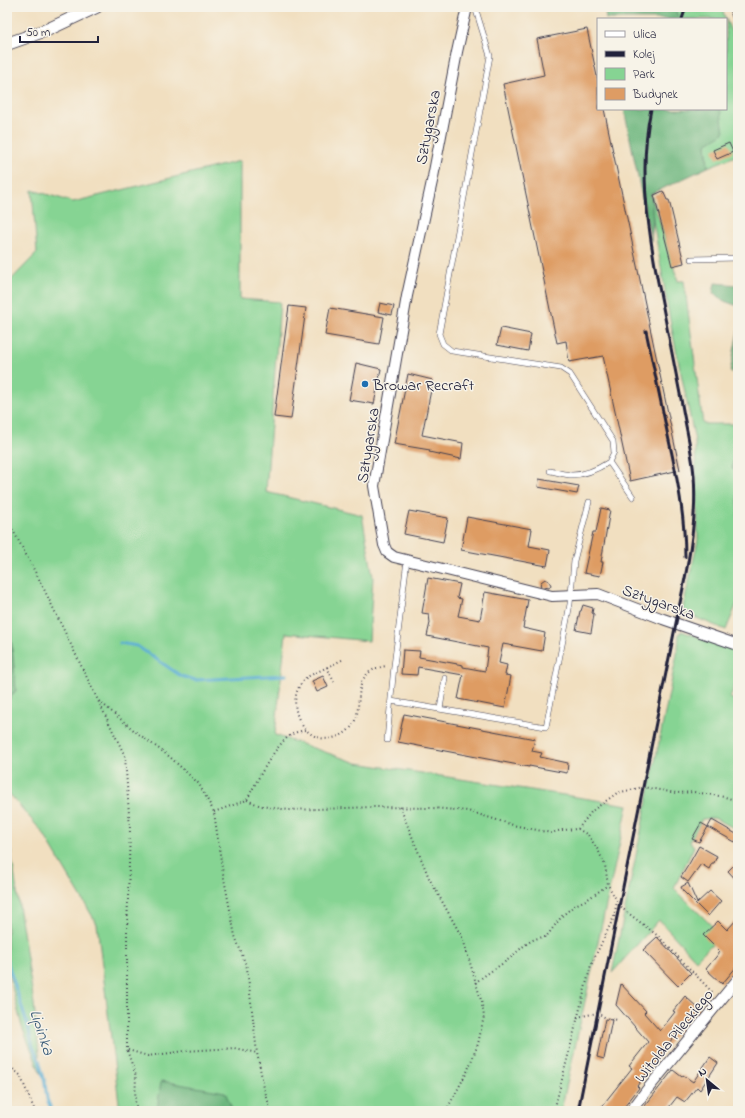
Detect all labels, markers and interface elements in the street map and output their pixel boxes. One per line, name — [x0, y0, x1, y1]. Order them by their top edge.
scale bar — [20, 18, 98, 44]
legend — [597, 18, 727, 110]
text: 50 m — [26, 24, 50, 42]
text: Ulica — [633, 26, 657, 44]
text: Kolej — [633, 46, 655, 64]
text: Park — [633, 66, 655, 84]
text: Budynek — [632, 86, 679, 105]
street label: Sztygarska — [410, 88, 448, 167]
place label: Browar Recraft — [372, 374, 475, 398]
marker: Browar Recraft — [360, 379, 370, 389]
street label: Sztygarska — [351, 406, 387, 485]
street label: Sztygarska — [619, 579, 698, 627]
street label: Witolda Pileckiego — [629, 984, 720, 1088]
water label: Lipinka — [22, 1006, 61, 1059]
north arrow — [687, 1060, 727, 1100]
text: N — [696, 1063, 710, 1081]

